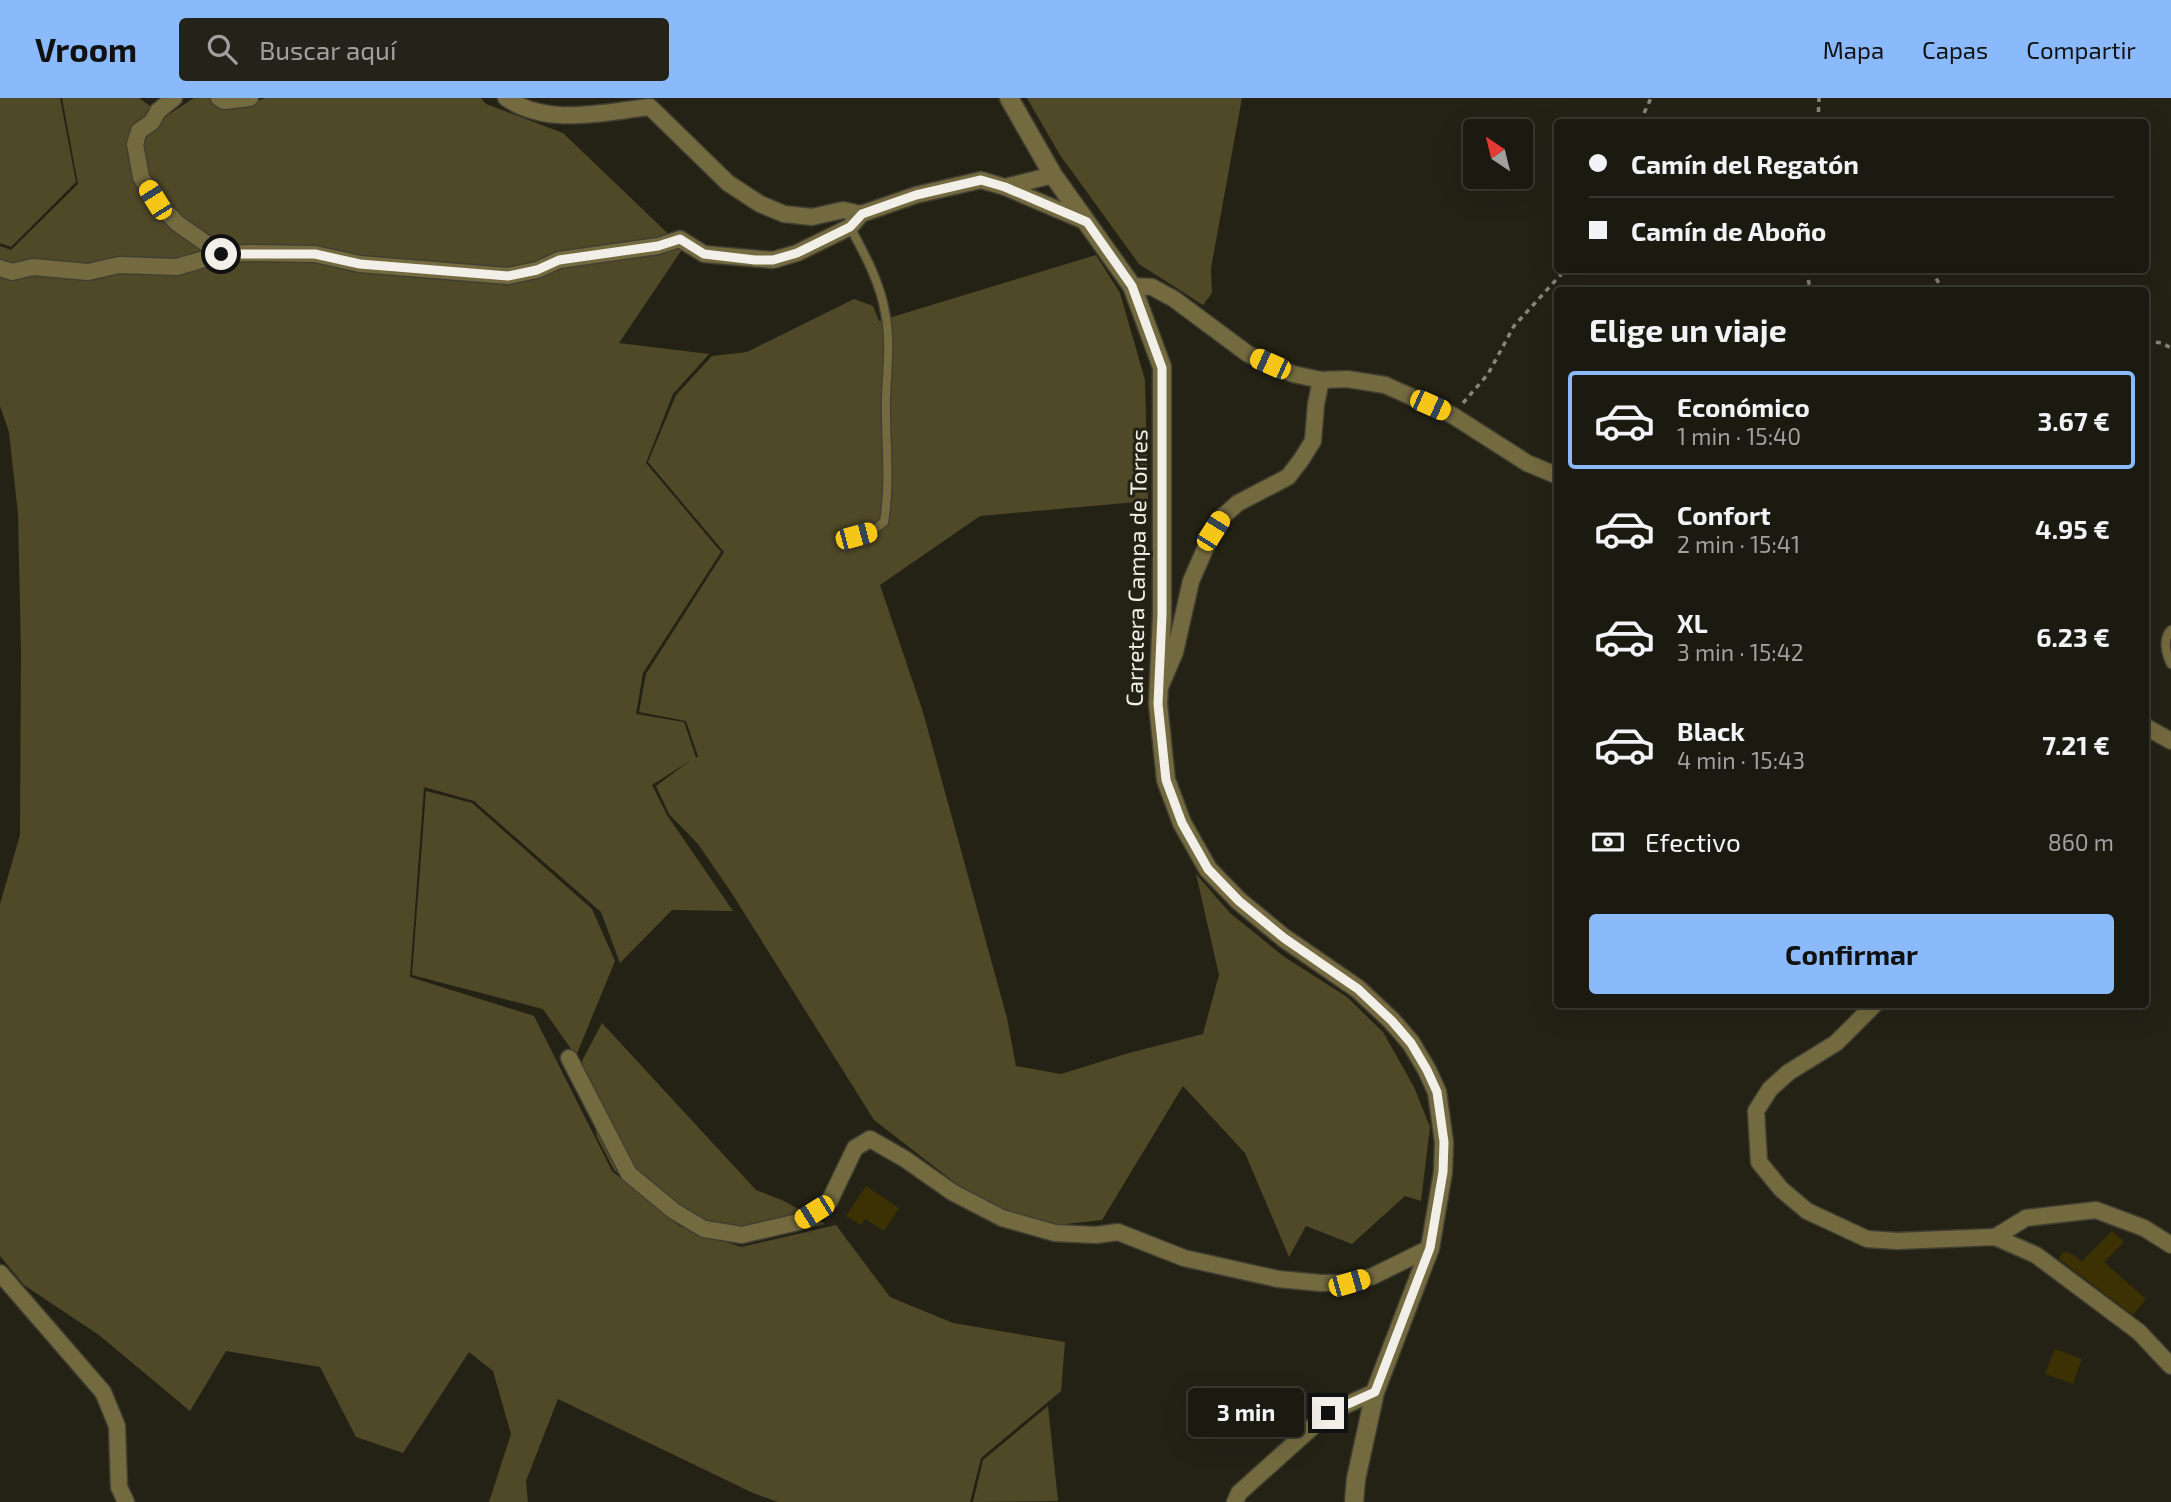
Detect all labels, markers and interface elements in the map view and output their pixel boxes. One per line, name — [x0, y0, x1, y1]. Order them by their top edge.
search box — [179, 18, 669, 81]
text: Vroom — [35, 29, 137, 69]
icon: search — [203, 30, 241, 68]
text: Buscar aquí — [259, 34, 396, 65]
text: Mapa — [1823, 35, 1884, 64]
text: Capas — [1922, 35, 1988, 64]
text: Compartir — [2026, 35, 2136, 64]
north arrow — [1463, 119, 1533, 189]
map controls — [1463, 119, 1533, 189]
text: Camín del Regatón — [1631, 148, 1859, 179]
car — [135, 177, 176, 223]
text: Camín de Aboño — [1631, 215, 1826, 246]
route start — [205, 238, 237, 270]
text: Elige un viaje — [1589, 310, 1787, 348]
car — [1247, 346, 1294, 382]
car — [1407, 387, 1454, 423]
icon: car — [1593, 389, 1656, 452]
text: Económico — [1677, 391, 1810, 422]
text: 3.67 € — [2038, 405, 2110, 436]
text: 1 min · 15:40 — [1677, 422, 1801, 450]
street label: Carretera Campa de Torres — [1120, 429, 1152, 707]
icon: car — [1593, 497, 1656, 560]
text: Confort — [1677, 499, 1771, 530]
car — [1193, 508, 1234, 554]
text: 4.95 € — [2035, 513, 2110, 544]
car — [833, 520, 880, 552]
text: 2 min · 15:41 — [1677, 530, 1800, 558]
icon: car — [1593, 605, 1656, 668]
text: XL — [1677, 607, 1708, 638]
text: 6.23 € — [2036, 621, 2110, 652]
text: 3 min · 15:42 — [1677, 638, 1804, 666]
icon: car — [1593, 713, 1656, 776]
text: Black — [1677, 715, 1745, 746]
text: 7.21 € — [2042, 729, 2110, 760]
text: 4 min · 15:43 — [1677, 746, 1805, 774]
icon: cash — [1589, 823, 1627, 861]
text: Efectivo — [1645, 826, 1741, 857]
text: 860 m — [2048, 828, 2114, 856]
button: Confirmar — [1589, 914, 2114, 994]
car — [791, 1192, 838, 1232]
car — [1326, 1267, 1373, 1299]
callout: 3 min — [1188, 1388, 1304, 1438]
route end — [1312, 1397, 1344, 1429]
text: 3 min — [1217, 1398, 1275, 1426]

